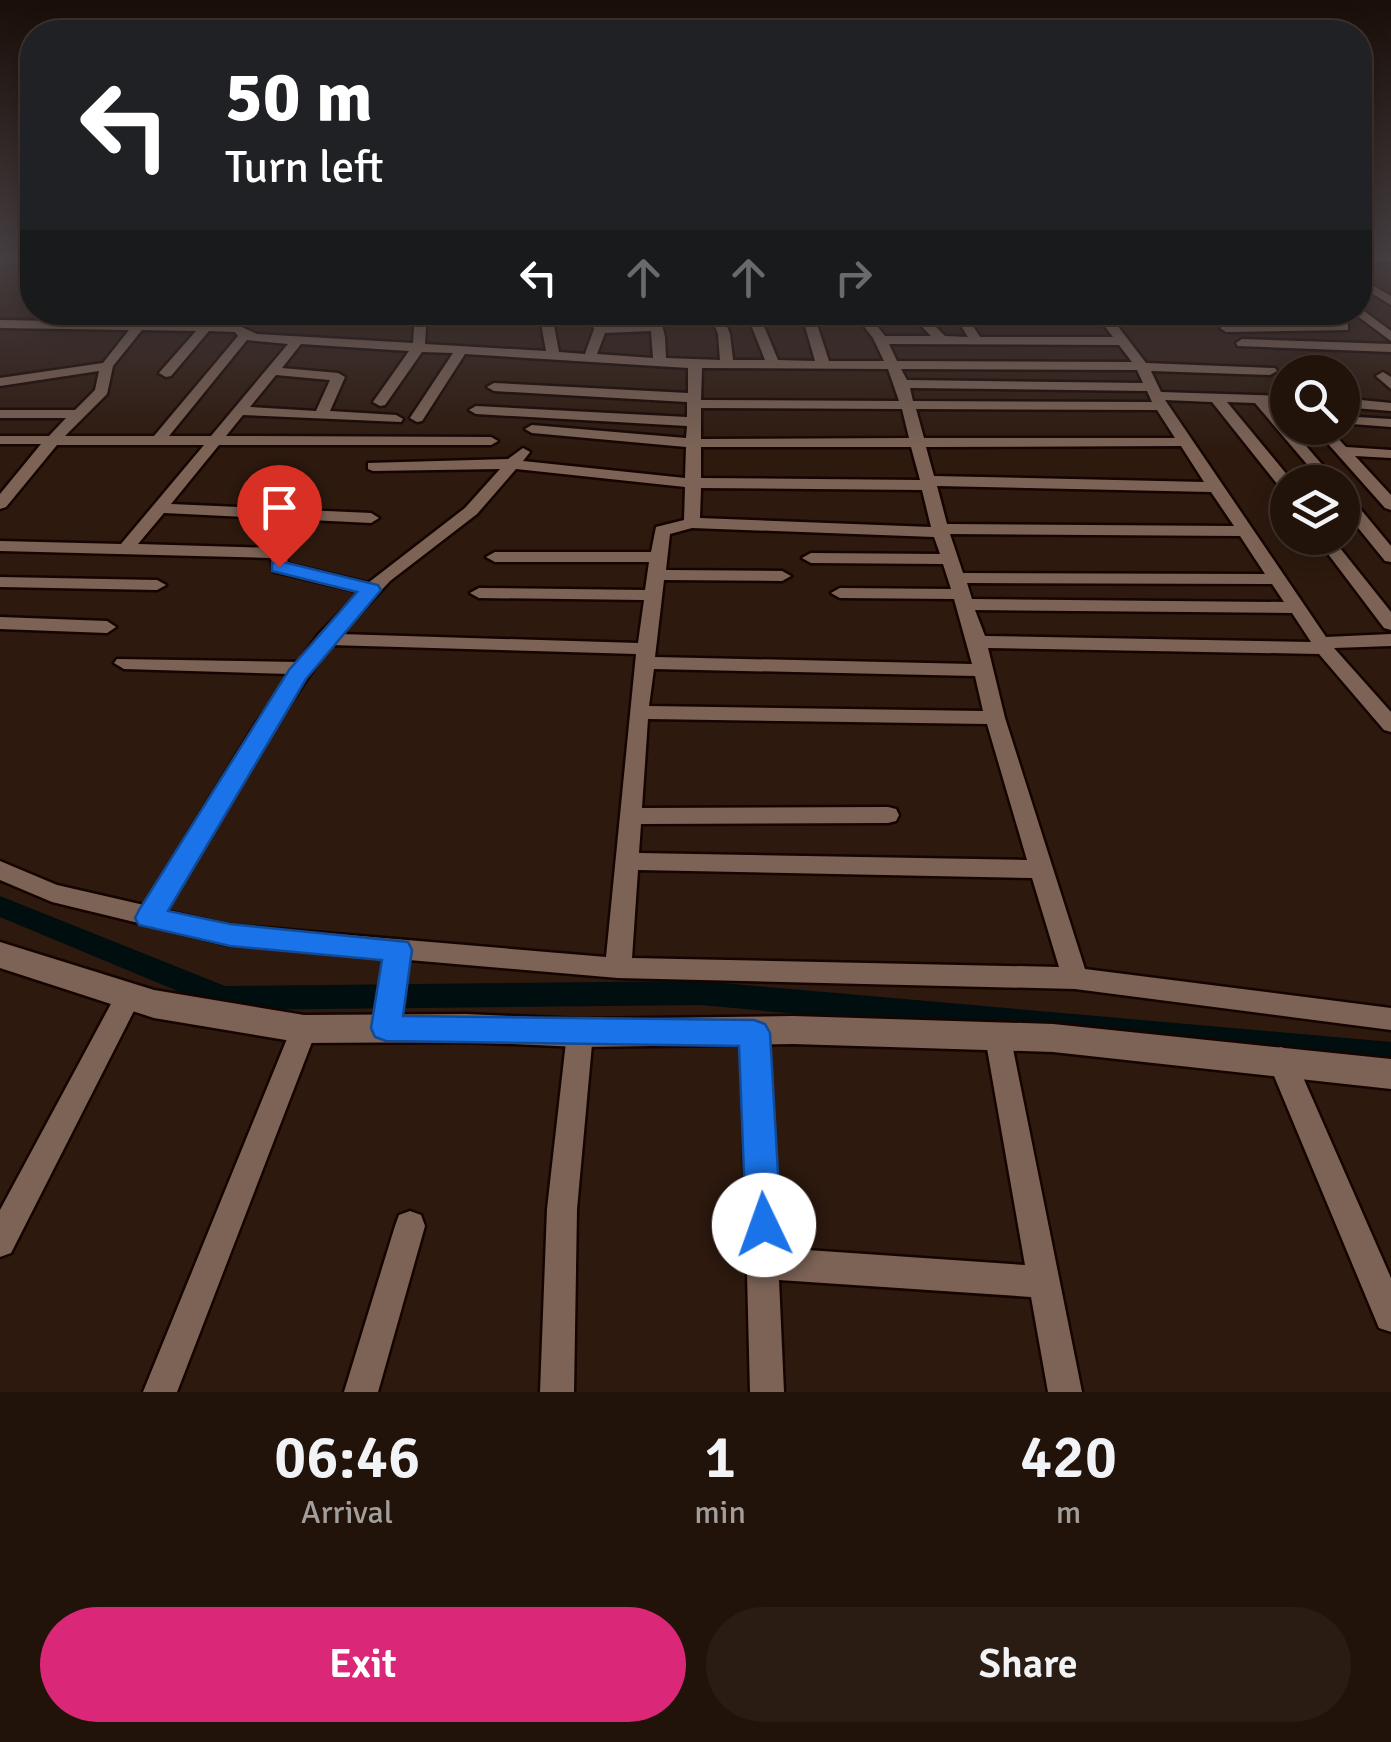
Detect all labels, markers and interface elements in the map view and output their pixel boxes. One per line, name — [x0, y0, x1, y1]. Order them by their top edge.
text: 50 m — [225, 54, 373, 140]
icon: left — [60, 60, 190, 190]
text: Turn left — [225, 140, 384, 195]
icon: left — [511, 250, 566, 305]
icon: ahead — [616, 250, 671, 305]
icon: ahead — [721, 250, 776, 305]
icon: right — [826, 250, 881, 305]
map controls — [1270, 355, 1360, 555]
button: search — [1270, 355, 1360, 445]
pin — [237, 465, 322, 568]
button: layers — [1270, 465, 1360, 555]
icon: arrive — [252, 480, 307, 535]
position arrow — [712, 1173, 816, 1277]
text: 06:46 — [274, 1421, 420, 1495]
text: 1 — [704, 1421, 736, 1495]
text: 420 — [1020, 1421, 1117, 1495]
text: Arrival — [301, 1493, 393, 1532]
text: min — [694, 1493, 746, 1532]
text: m — [1056, 1493, 1081, 1532]
button: Exit — [40, 1607, 686, 1722]
button: Share — [706, 1607, 1351, 1722]

